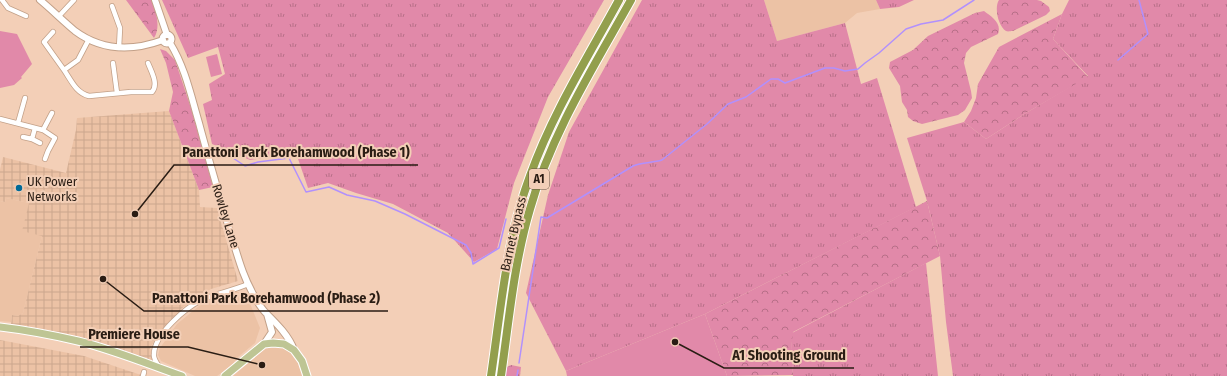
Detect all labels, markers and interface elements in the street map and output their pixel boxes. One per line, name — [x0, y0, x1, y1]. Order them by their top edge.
callout: Panattoni Park Borehamwood (Phase 1) — [174, 139, 418, 165]
text: Panattoni Park Borehamwood (Phase 1) — [182, 144, 410, 161]
road number: A1 — [529, 169, 549, 189]
place label: UK Power Networks — [27, 174, 78, 204]
street label: Rowley Lane — [209, 182, 243, 250]
marker: UK Power Networks — [14, 183, 24, 193]
street label: Barnet Bypass — [497, 195, 529, 273]
callout: Panattoni Park Borehamwood (Phase 2) — [144, 285, 388, 311]
text: Panattoni Park Borehamwood (Phase 2) — [152, 290, 380, 307]
callout: Premiere House — [80, 321, 188, 347]
text: Premiere House — [88, 326, 180, 343]
callout: A1 Shooting Ground — [724, 342, 854, 368]
text: A1 Shooting Ground — [731, 347, 846, 364]

